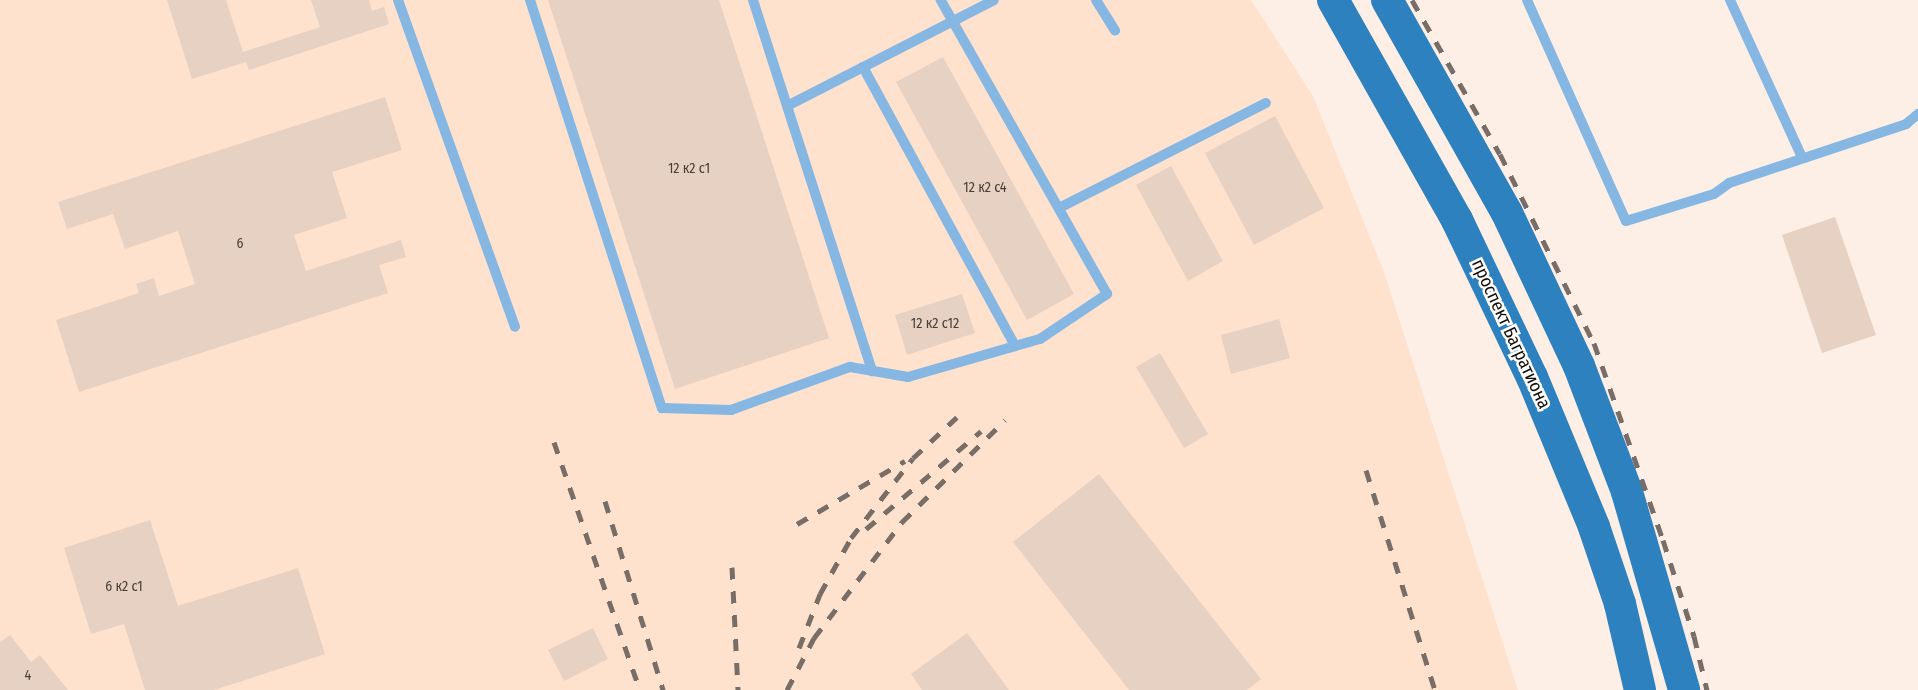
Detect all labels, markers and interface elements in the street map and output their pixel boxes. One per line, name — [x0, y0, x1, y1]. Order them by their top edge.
house number: 12 к2 с1 — [668, 161, 710, 177]
house number: 12 к2 с4 — [963, 180, 1007, 196]
house number: 6 — [237, 236, 243, 252]
street label: проспект Багратиона — [1467, 256, 1555, 412]
house number: 12 к2 с12 — [911, 316, 959, 332]
house number: 6 к2 с1 — [105, 579, 143, 595]
house number: 4 — [25, 668, 31, 684]

